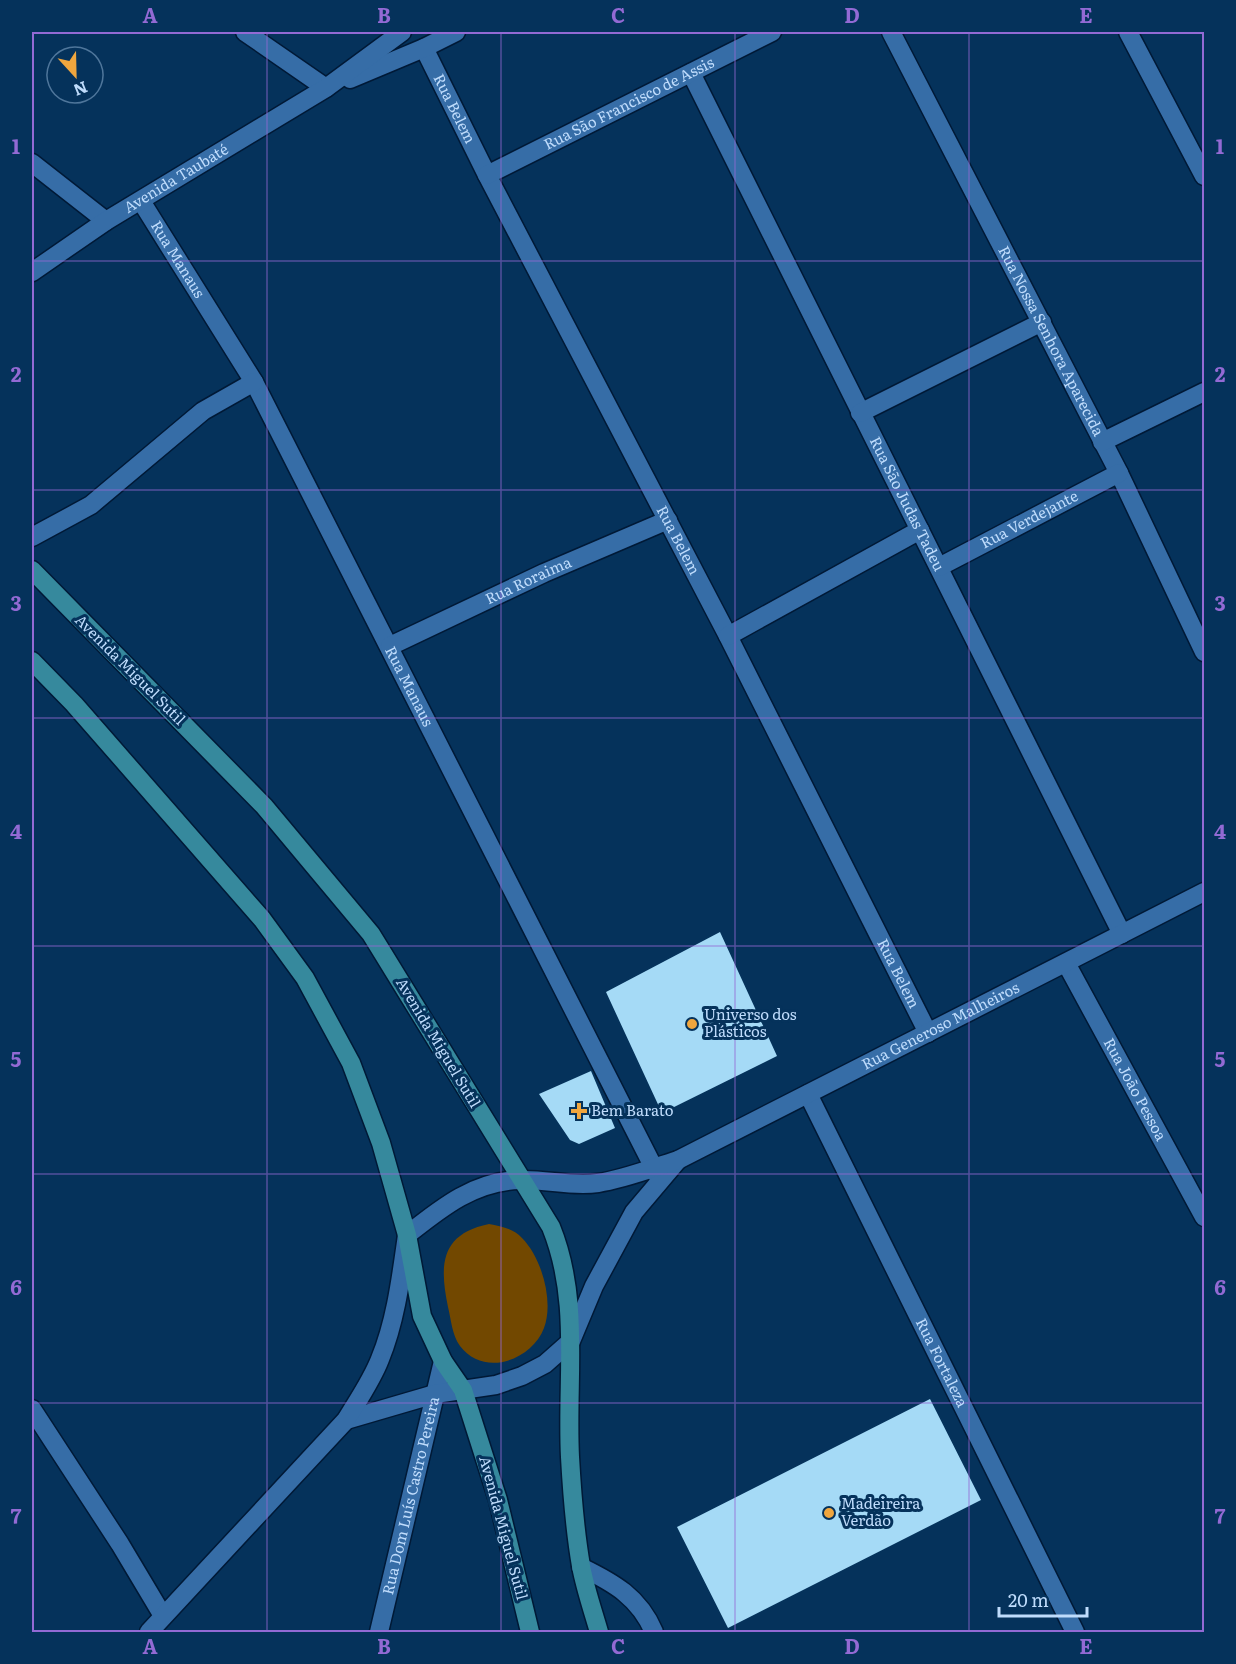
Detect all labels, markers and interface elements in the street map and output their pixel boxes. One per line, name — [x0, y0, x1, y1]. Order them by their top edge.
text: A — [142, 0, 158, 29]
text: B — [377, 0, 391, 29]
text: C — [611, 0, 625, 29]
text: D — [844, 0, 860, 29]
text: E — [1079, 0, 1093, 29]
north arrow — [45, 45, 105, 105]
street label: Rua São Francisco de Assis — [539, 50, 718, 155]
street label: Rua Belem — [429, 69, 483, 148]
text: N — [70, 76, 92, 103]
text: 1 — [12, 130, 20, 160]
text: 1 — [1216, 130, 1224, 160]
street label: Avenida Taubaté — [119, 137, 232, 218]
street label: Rua Manaus — [146, 216, 212, 302]
street label: Rua Nossa Senhora Aparecida — [993, 241, 1111, 441]
text: 2 — [11, 358, 22, 388]
text: 2 — [1215, 358, 1226, 388]
street label: Rua São Judas Tadeu — [865, 432, 952, 575]
street label: Rua Verdejante — [976, 483, 1082, 554]
street label: Rua Belem — [652, 501, 707, 579]
street label: Rua Roraima — [481, 549, 575, 609]
text: 3 — [10, 587, 22, 617]
text: 3 — [1214, 587, 1226, 617]
street label: Avenida Miguel Sutil — [70, 608, 192, 730]
street label: Rua Manaus — [380, 642, 440, 730]
text: 4 — [10, 815, 22, 845]
text: 4 — [1214, 815, 1226, 845]
street label: Rua Belem — [872, 934, 927, 1012]
street label: Avenida Miguel Sutil — [391, 973, 487, 1112]
street label: Rua Generoso Malheiros — [857, 975, 1023, 1075]
place label: Universo dos Plásticos — [704, 1002, 797, 1042]
marker: Universo dos Plásticos — [685, 1017, 699, 1031]
street label: Rua João Pessoa — [1099, 1033, 1174, 1145]
text: 5 — [11, 1043, 22, 1073]
text: 5 — [1215, 1043, 1226, 1073]
place label: Bem Barato — [591, 1098, 674, 1121]
marker: Bem Barato — [572, 1104, 586, 1118]
text: 6 — [10, 1271, 22, 1301]
text: 6 — [1214, 1271, 1226, 1301]
street label: Rua Fortaleza — [911, 1313, 975, 1412]
street label: Rua Dom Luís Castro Pereira — [375, 1393, 444, 1597]
street label: Avenida Miguel Sutil — [474, 1453, 535, 1602]
place label: Madeireira Verdão — [841, 1491, 921, 1531]
text: 7 — [11, 1500, 22, 1530]
text: 7 — [1215, 1500, 1226, 1530]
marker: Madeireira Verdão — [822, 1506, 836, 1520]
scale bar — [999, 1580, 1088, 1618]
text: 20 m — [1008, 1586, 1049, 1613]
text: A — [142, 1630, 158, 1660]
text: B — [377, 1630, 391, 1660]
text: C — [611, 1630, 625, 1660]
text: D — [844, 1630, 860, 1660]
text: E — [1079, 1630, 1093, 1660]

